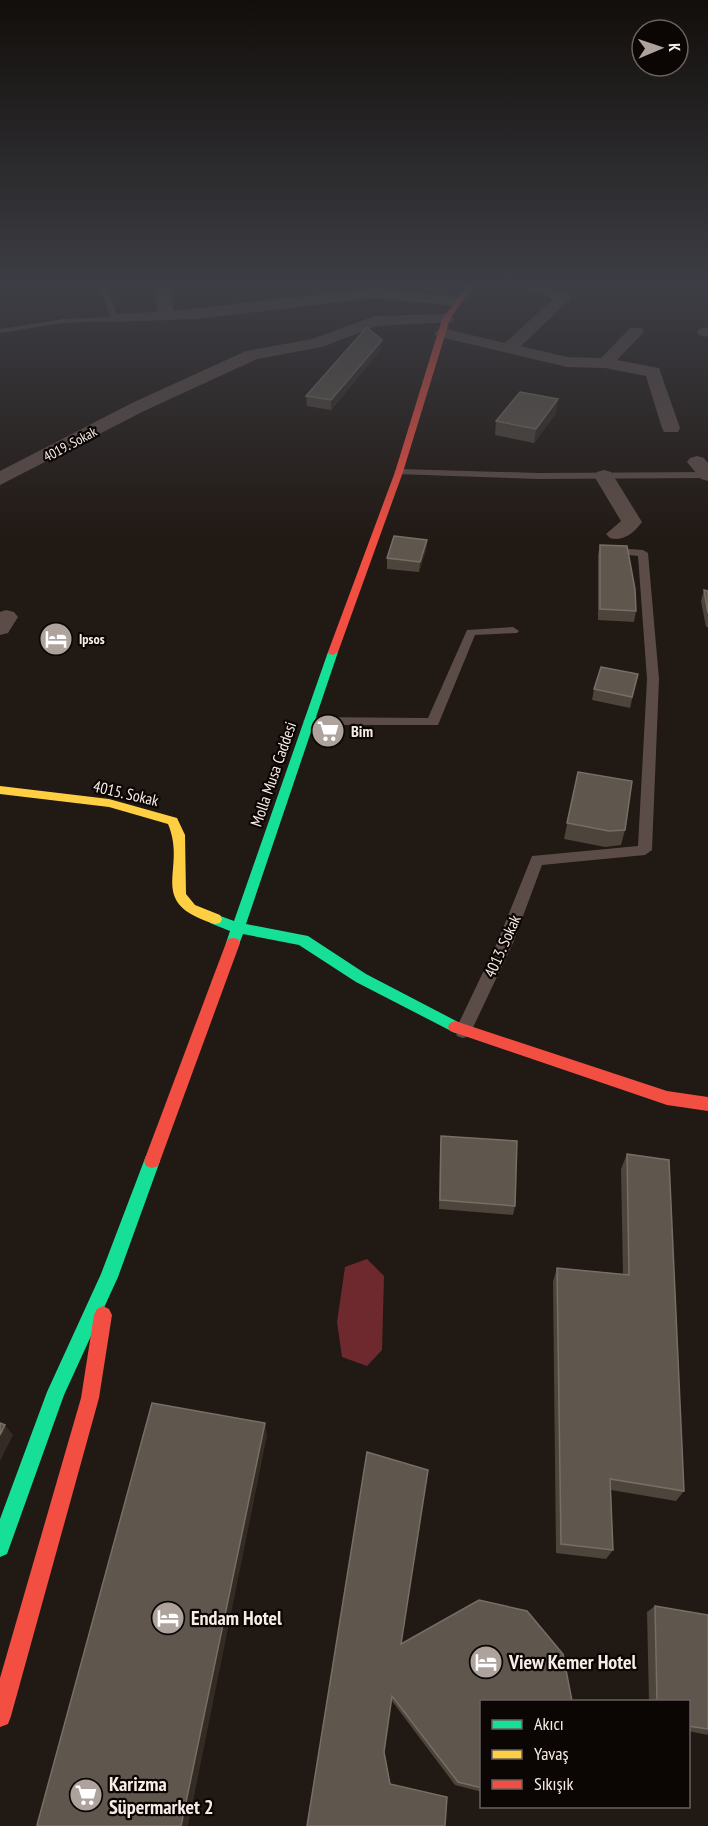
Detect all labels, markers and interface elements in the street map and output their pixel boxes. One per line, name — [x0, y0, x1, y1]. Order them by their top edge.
north arrow — [630, 18, 690, 78]
text: K — [665, 43, 685, 53]
street label: 4019. Sokak — [40, 422, 100, 466]
hotel icon: Ipsos — [38, 621, 74, 657]
place label: Ipsos — [79, 630, 105, 648]
supermarket icon: Bim — [310, 713, 346, 749]
street label: Molla Musa Caddesi — [246, 719, 300, 829]
place label: Bim — [351, 721, 373, 741]
street label: 4015. Sokak — [91, 776, 161, 810]
street label: 4013. Sokak — [479, 911, 525, 980]
hotel icon: Endam Hotel — [150, 1600, 186, 1636]
place label: Endam Hotel — [191, 1605, 282, 1631]
hotel icon: View Kemer Hotel — [468, 1644, 504, 1680]
place label: View Kemer Hotel — [508, 1649, 637, 1675]
legend — [480, 1700, 690, 1808]
text: Akıcı — [534, 1712, 564, 1735]
text: Yavaş — [534, 1742, 569, 1765]
place label: Karizma Süpermarket 2 — [109, 1771, 214, 1820]
text: Sıkışık — [534, 1772, 573, 1795]
supermarket icon: Karizma Süpermarket 2 — [68, 1777, 104, 1813]

